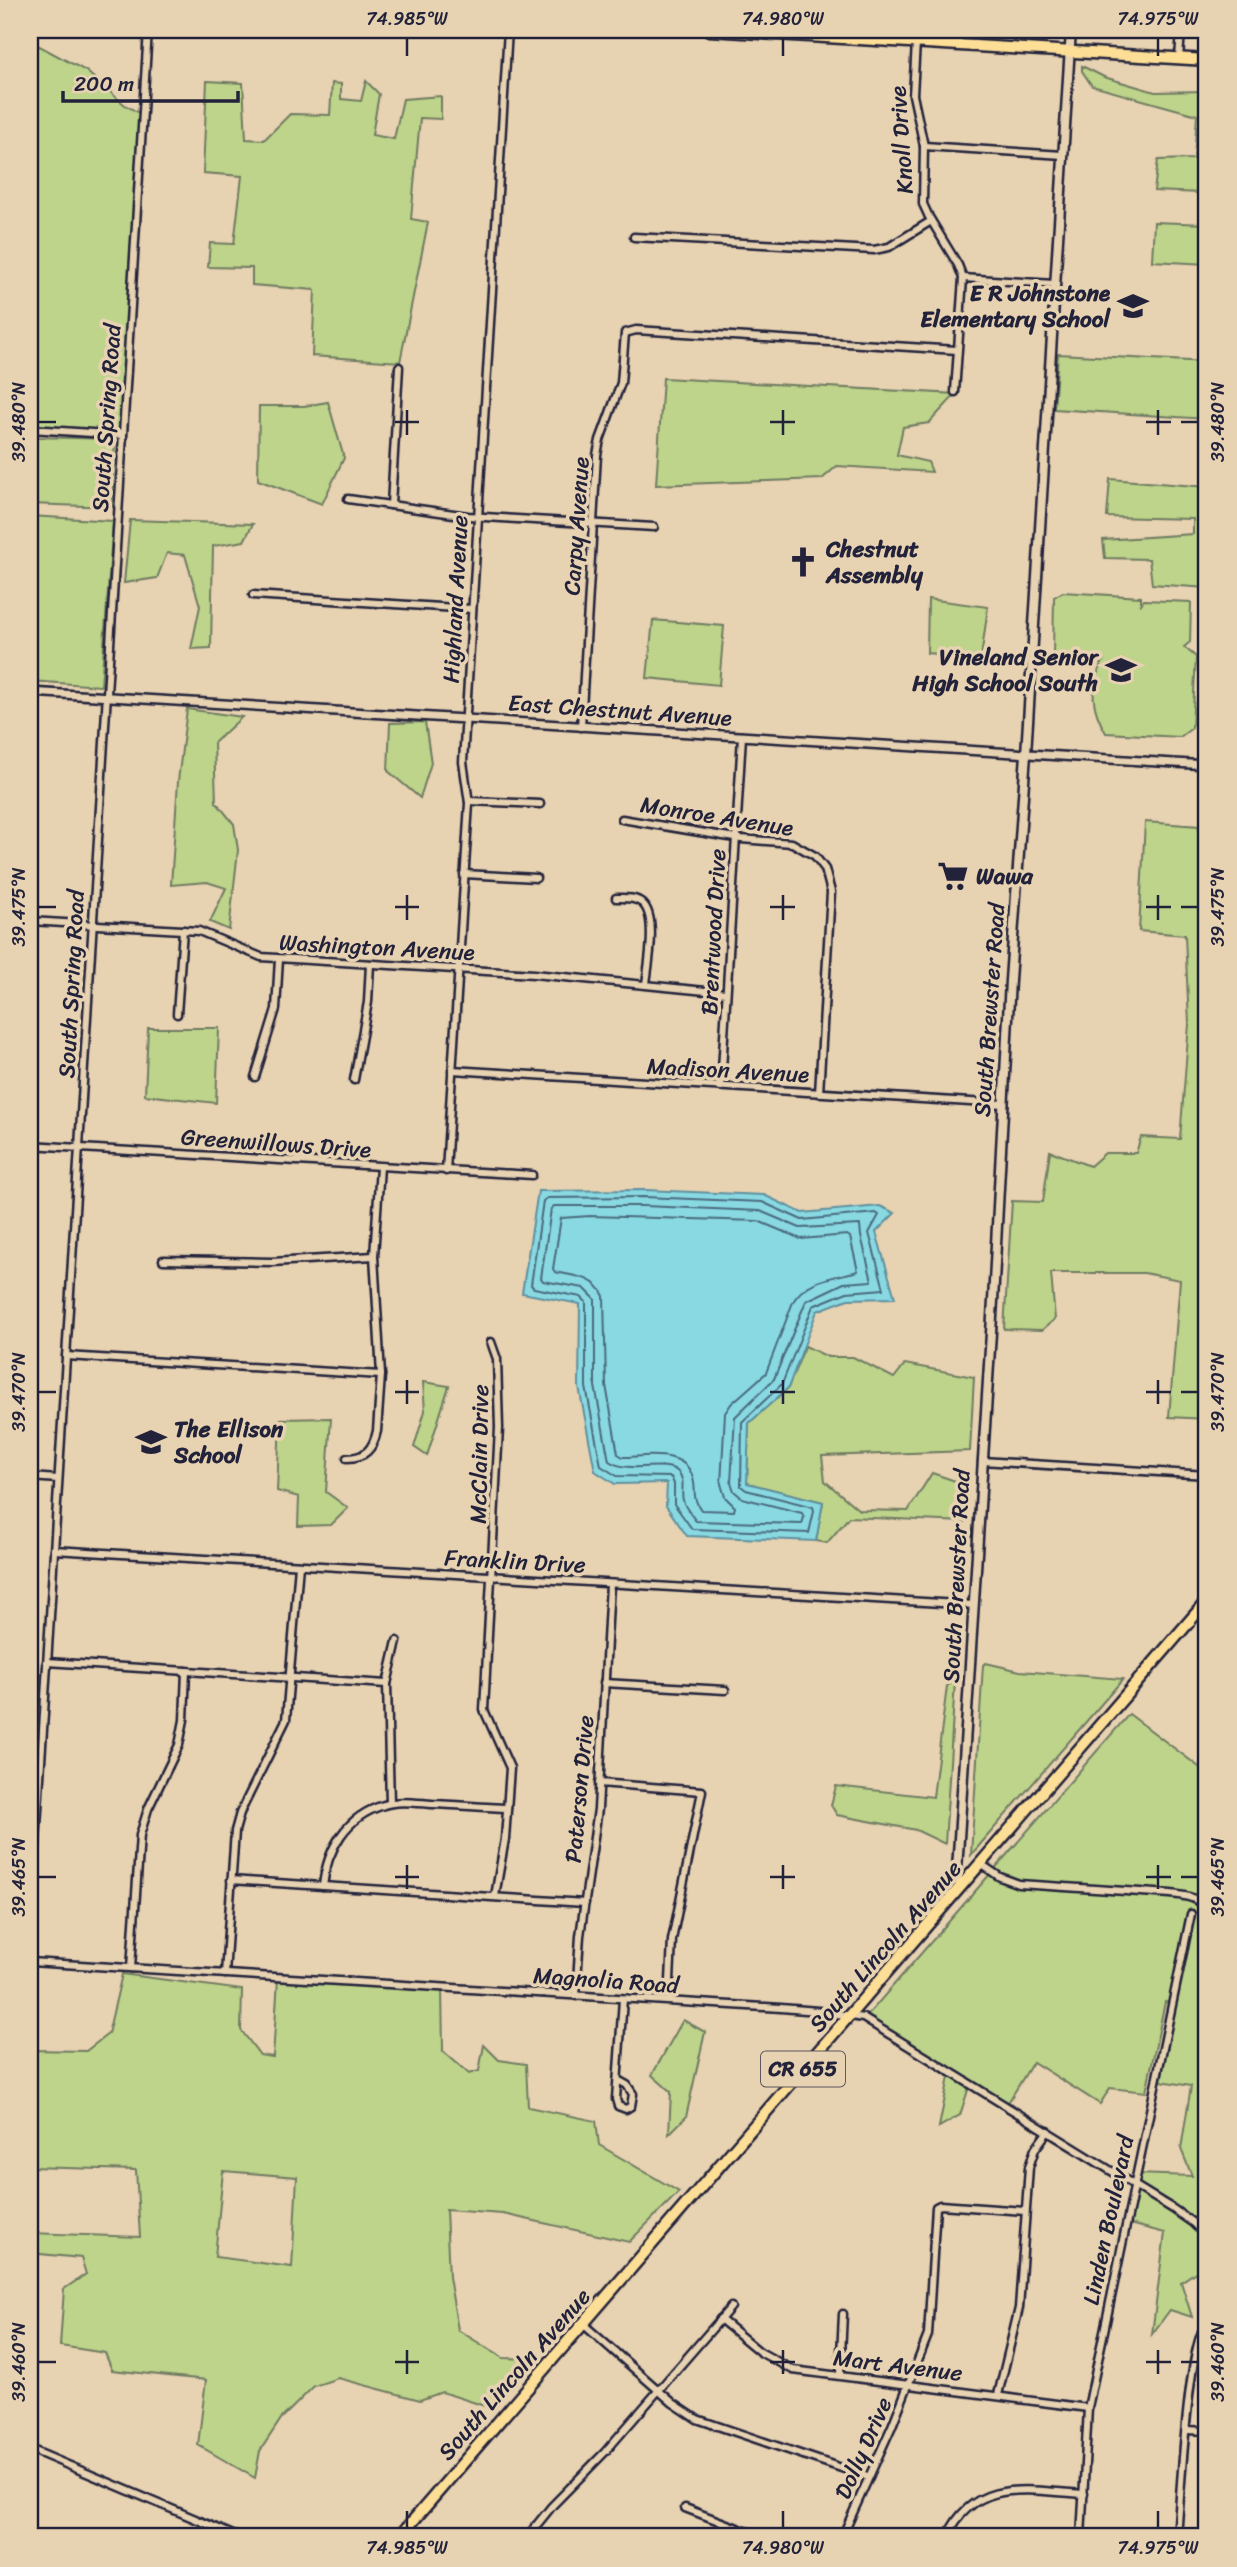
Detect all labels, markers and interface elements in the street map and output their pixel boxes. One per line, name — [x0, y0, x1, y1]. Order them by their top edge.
text: 74.985°W — [366, 3, 449, 35]
text: 74.980°W — [742, 3, 825, 35]
text: 74.975°W — [1118, 3, 1200, 35]
scale bar — [63, 60, 238, 104]
text: 200 m — [74, 65, 134, 103]
street label: Knoll Drive — [877, 84, 926, 195]
place label: E R Johnstone Elementary School — [920, 273, 1111, 340]
school or university icon: E R Johnstone Elementary School — [1116, 289, 1150, 323]
street label: South Spring Road — [79, 321, 134, 513]
text: 39.480°N — [3, 381, 35, 462]
text: 39.480°N — [1202, 381, 1234, 462]
street label: Carpy Avenue — [551, 455, 602, 597]
street label: Highland Avenue — [431, 514, 480, 684]
place label: Chestnut Assembly — [825, 529, 924, 596]
church icon: Chestnut Assembly — [786, 545, 820, 579]
place label: Vineland Senior High School South — [911, 637, 1100, 704]
school or university icon: Vineland Senior High School South — [1104, 653, 1138, 687]
street label: East Chestnut Avenue — [507, 682, 733, 739]
street label: Monroe Avenue — [637, 784, 796, 849]
street label: Brentwood Drive — [689, 848, 738, 1016]
place label: Wawa — [976, 856, 1034, 897]
supermarket icon: Wawa — [936, 859, 970, 893]
text: 39.475°N — [3, 867, 35, 947]
text: 39.475°N — [1202, 867, 1234, 947]
street label: South Spring Road — [46, 887, 97, 1079]
street label: South Brewster Road — [962, 900, 1018, 1118]
street label: Washington Avenue — [278, 922, 476, 973]
street label: Madison Avenue — [646, 1046, 810, 1095]
street label: Greenwillows Drive — [179, 1116, 372, 1171]
text: 39.470°N — [3, 1352, 35, 1432]
text: 39.470°N — [1202, 1352, 1234, 1432]
street label: McClain Drive — [458, 1384, 501, 1524]
place label: The Ellison School — [173, 1409, 284, 1476]
school or university icon: The Ellison School — [134, 1425, 168, 1459]
street label: South Brewster Road — [930, 1466, 983, 1684]
street label: Franklin Drive — [443, 1537, 587, 1586]
street label: Paterson Drive — [553, 1713, 606, 1865]
text: 39.465°N — [3, 1837, 35, 1917]
text: 39.465°N — [1202, 1837, 1234, 1917]
street label: South Lincoln Avenue — [798, 1850, 973, 2042]
street label: Magnolia Road — [532, 1955, 682, 2006]
road number: CR 655 — [761, 2052, 845, 2086]
street label: Linden Boulevard — [1071, 2130, 1147, 2309]
street label: South Lincoln Avenue — [427, 2278, 602, 2470]
text: 39.460°N — [3, 2322, 35, 2402]
text: 39.460°N — [1202, 2322, 1234, 2402]
street label: Mart Avenue — [831, 2337, 965, 2394]
street label: Dolly Drive — [823, 2390, 904, 2506]
text: 74.985°W — [366, 2532, 449, 2564]
text: 74.980°W — [742, 2532, 825, 2564]
text: 74.975°W — [1118, 2532, 1200, 2564]

